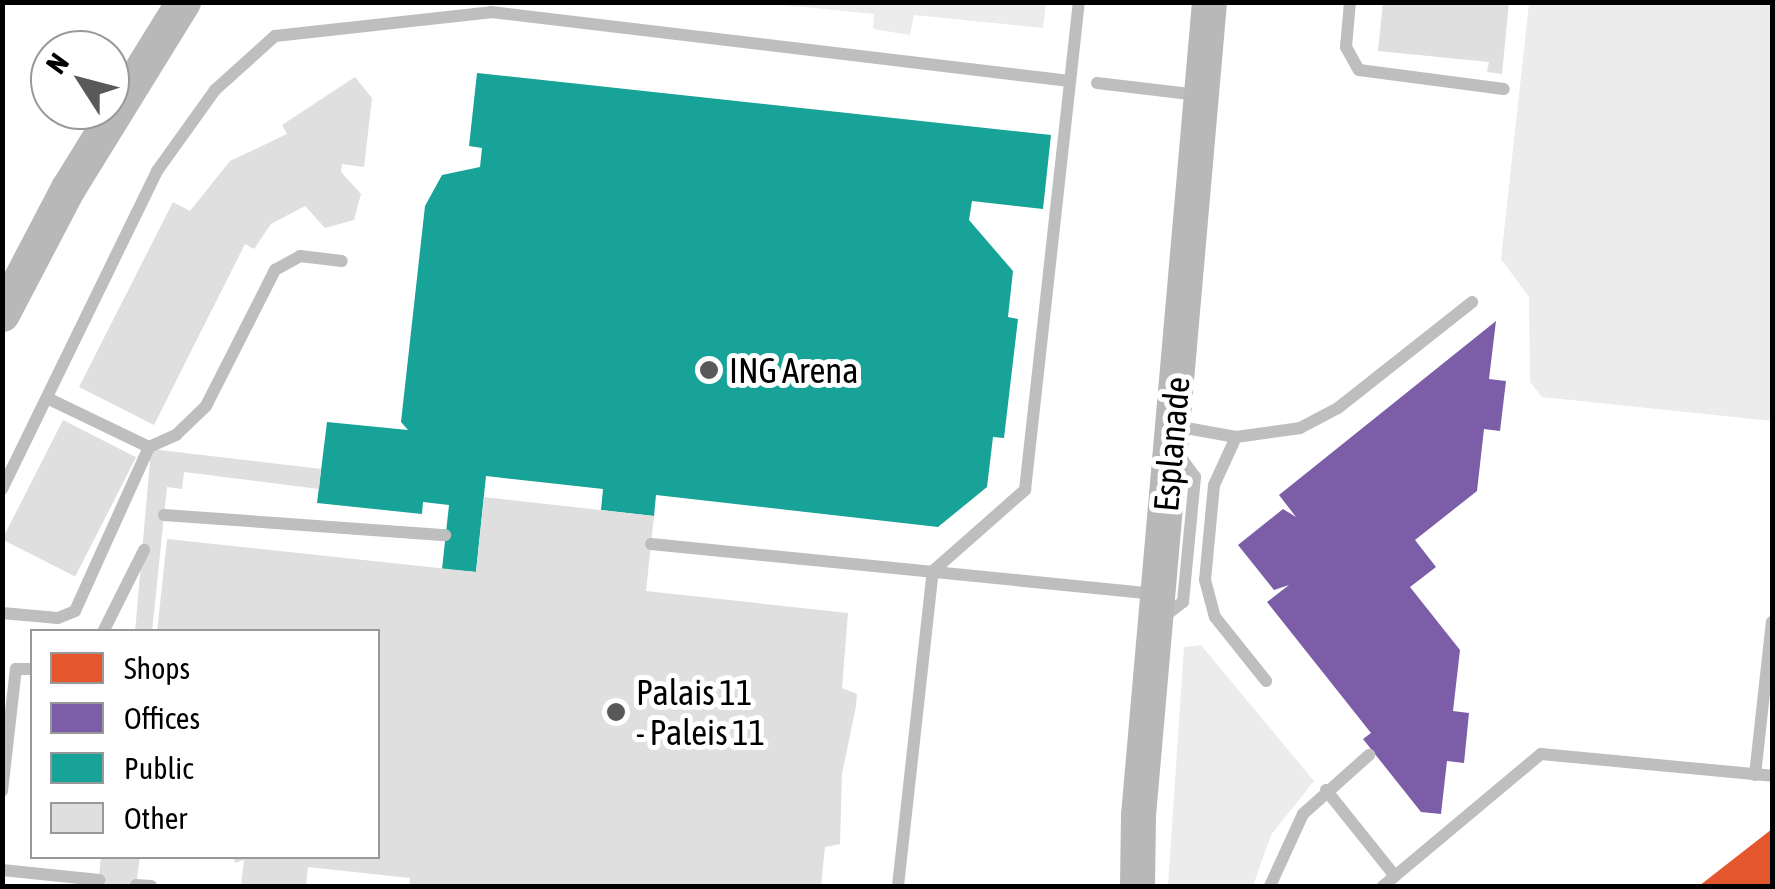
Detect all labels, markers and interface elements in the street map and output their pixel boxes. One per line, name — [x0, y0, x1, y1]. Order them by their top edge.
north arrow — [30, 30, 130, 130]
text: N — [40, 47, 75, 80]
place label: ING Arena — [729, 349, 859, 391]
marker: ING Arena — [698, 359, 720, 381]
street label: Esplanade — [1144, 375, 1198, 513]
legend — [30, 629, 380, 859]
text: Shops — [124, 651, 190, 685]
place label: Palais 11 - Paleis 11 — [636, 671, 765, 753]
text: Offices — [124, 701, 200, 735]
marker: Palais 11 - Paleis 11 — [605, 701, 627, 723]
text: Public — [124, 751, 193, 785]
text: Other — [124, 801, 187, 835]

